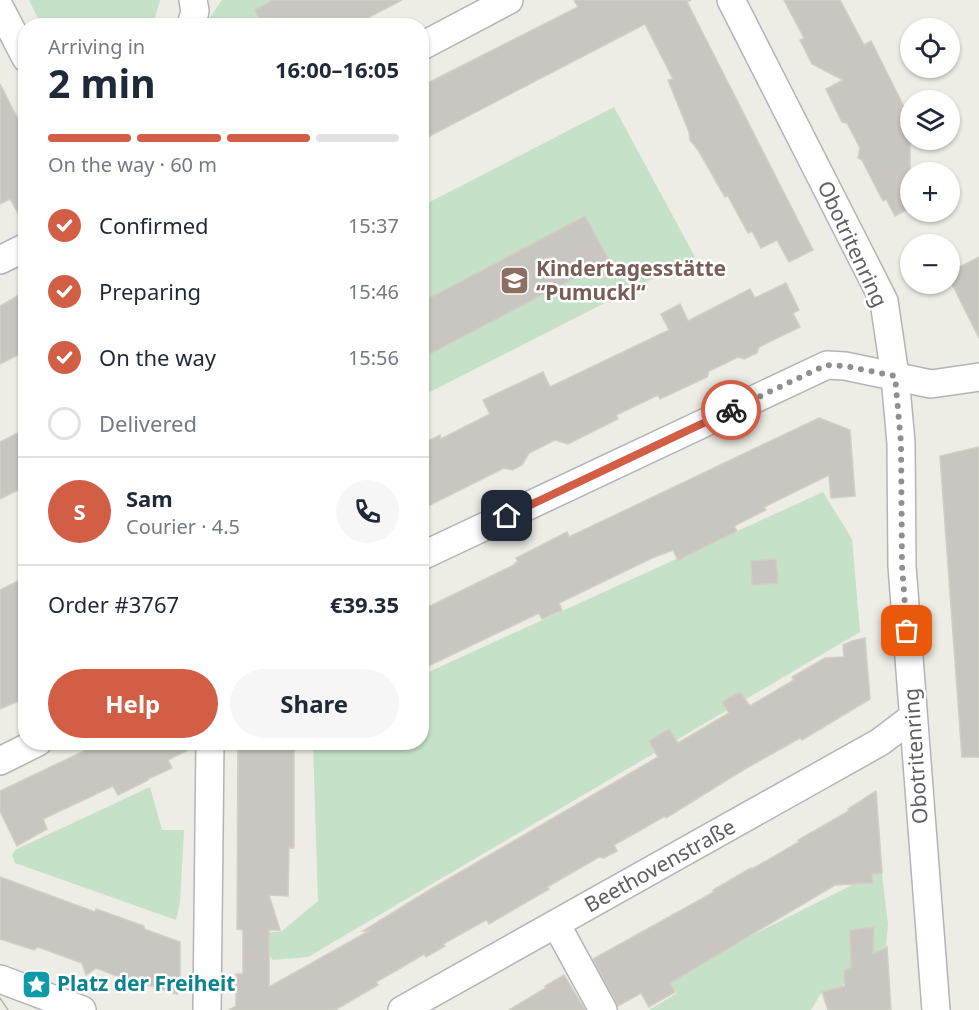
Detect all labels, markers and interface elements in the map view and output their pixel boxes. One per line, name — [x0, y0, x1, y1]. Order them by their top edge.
map controls — [900, 18, 960, 294]
button: locate — [900, 18, 960, 78]
text: Arriving in — [48, 33, 145, 60]
text: 16:00–16:05 — [275, 54, 399, 84]
text: 2 min — [48, 56, 155, 109]
button: layers — [900, 90, 960, 150]
text: On the way · 60 m — [48, 151, 217, 178]
button: + — [900, 162, 960, 222]
street label: Obotritenring — [811, 176, 894, 311]
icon: check — [48, 209, 81, 242]
text: Confirmed — [99, 210, 209, 240]
text: 15:37 — [348, 212, 399, 239]
button: − — [900, 234, 960, 294]
place label: Kindertagesstätte “Pumuckl“ — [536, 254, 726, 306]
school or university icon: Kindertagesstätte “Pumuckl“ — [499, 265, 531, 297]
icon: check — [48, 275, 81, 308]
text: Preparing — [99, 276, 201, 306]
text: 15:46 — [348, 278, 399, 305]
icon: check — [48, 341, 81, 374]
text: On the way — [99, 342, 216, 372]
text: 15:56 — [348, 344, 399, 371]
courier — [701, 380, 761, 440]
icon: bike — [715, 394, 748, 427]
text: Delivered — [99, 408, 197, 438]
button: phone — [336, 480, 399, 543]
text: Sam — [126, 483, 173, 513]
pin — [481, 490, 532, 541]
text: S — [73, 496, 86, 526]
icon: home — [490, 499, 523, 532]
text: Courier · 4.5 — [126, 513, 240, 540]
text: Order #3767 — [48, 589, 179, 619]
text: €39.35 — [330, 589, 399, 619]
pin — [881, 605, 932, 656]
icon: bag — [890, 614, 923, 647]
button: Help — [48, 669, 218, 738]
button: Share — [230, 669, 399, 738]
street label: Obotritenring — [896, 687, 934, 825]
street label: Beethovenstraße — [579, 812, 740, 918]
place icon: Platz der Freiheit — [20, 968, 52, 1000]
place label: Platz der Freiheit — [57, 969, 235, 997]

